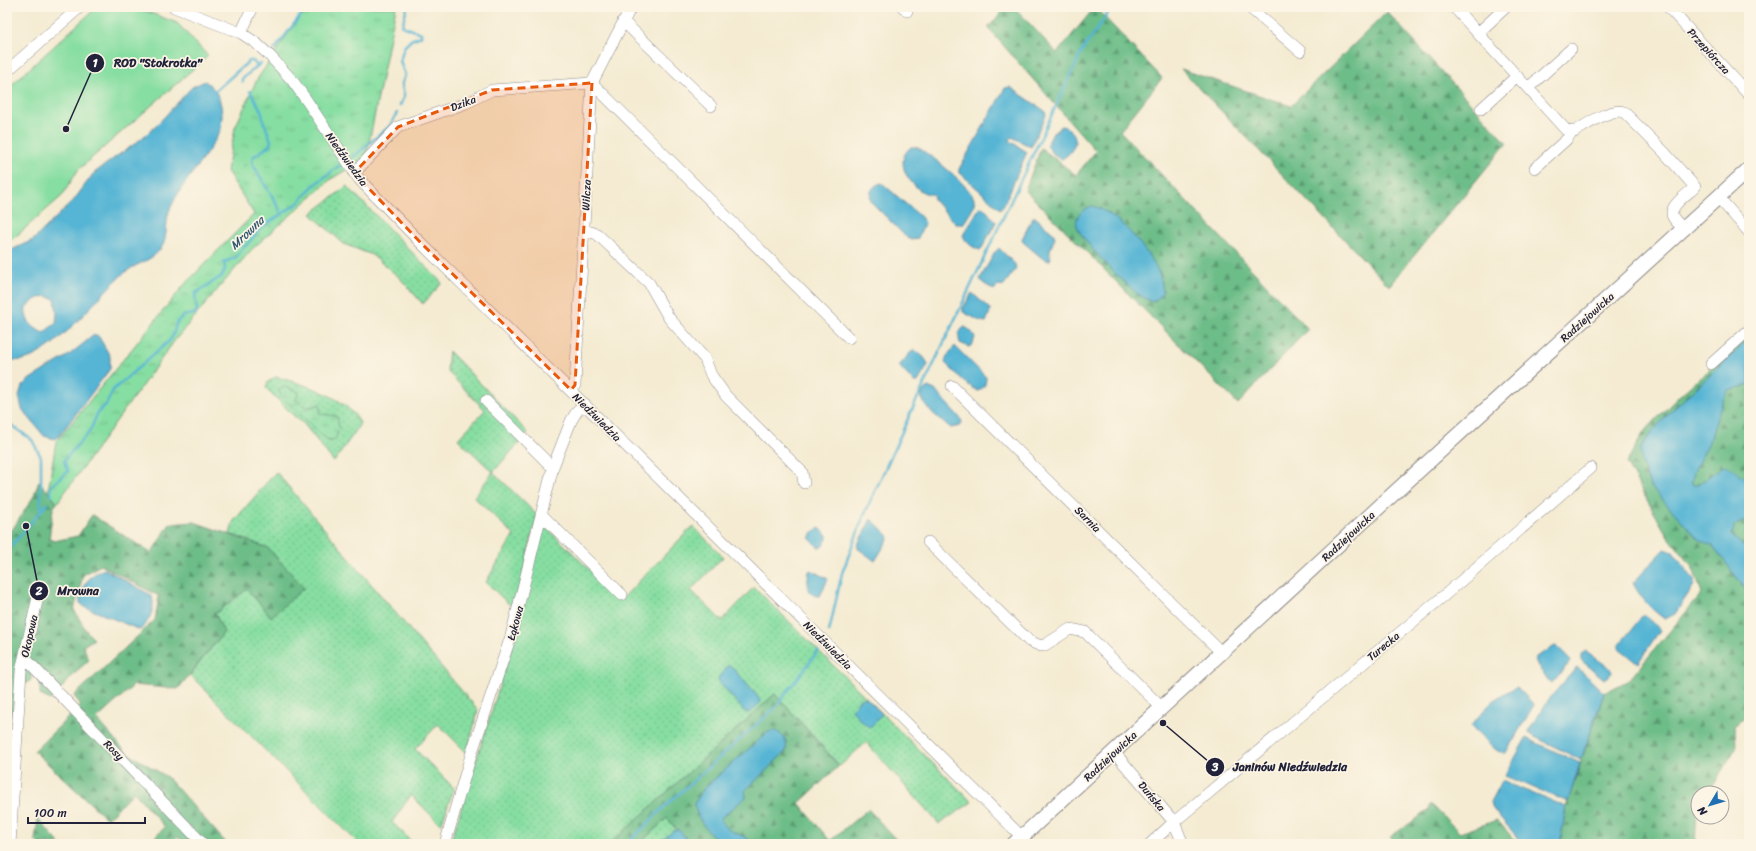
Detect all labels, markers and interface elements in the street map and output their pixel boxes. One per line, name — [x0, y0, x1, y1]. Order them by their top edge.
street label: Przepiórcza — [1682, 24, 1735, 79]
callout: ROD "Stokrotka" — [85, 51, 210, 75]
text: 1 — [92, 52, 98, 74]
text: ROD "Stokrotka" — [113, 52, 203, 74]
street label: Dzika — [448, 90, 479, 117]
street label: Niedźwiedzia — [320, 128, 373, 191]
street label: Wilcza — [576, 179, 597, 211]
water label: Mrowna — [224, 209, 271, 255]
street label: Radziejowicka — [1556, 287, 1619, 347]
street label: Niedźwiedzia — [568, 388, 626, 447]
street label: Sarnia — [1070, 502, 1106, 538]
street label: Radziejowicka — [1317, 506, 1380, 566]
callout: Mrowna — [29, 579, 107, 603]
text: 2 — [35, 580, 43, 602]
text: Mrowna — [56, 580, 100, 602]
street label: Łąkowa — [502, 603, 529, 643]
street label: Okopowa — [15, 613, 44, 659]
street label: Niedźwiedzia — [799, 616, 857, 675]
street label: Turecka — [1363, 627, 1404, 666]
street label: Radziejowicka — [1079, 726, 1142, 786]
street label: Rosy — [99, 735, 129, 765]
callout: Janinów Niedźwiedzia — [1205, 755, 1355, 779]
text: 3 — [1211, 756, 1219, 778]
text: Janinów Niedźwiedzia — [1232, 756, 1348, 778]
street label: Duńska — [1133, 777, 1170, 816]
north arrow — [1690, 785, 1730, 825]
scale bar — [28, 799, 145, 825]
text: 100 m — [34, 802, 67, 824]
text: N — [1692, 802, 1713, 820]

